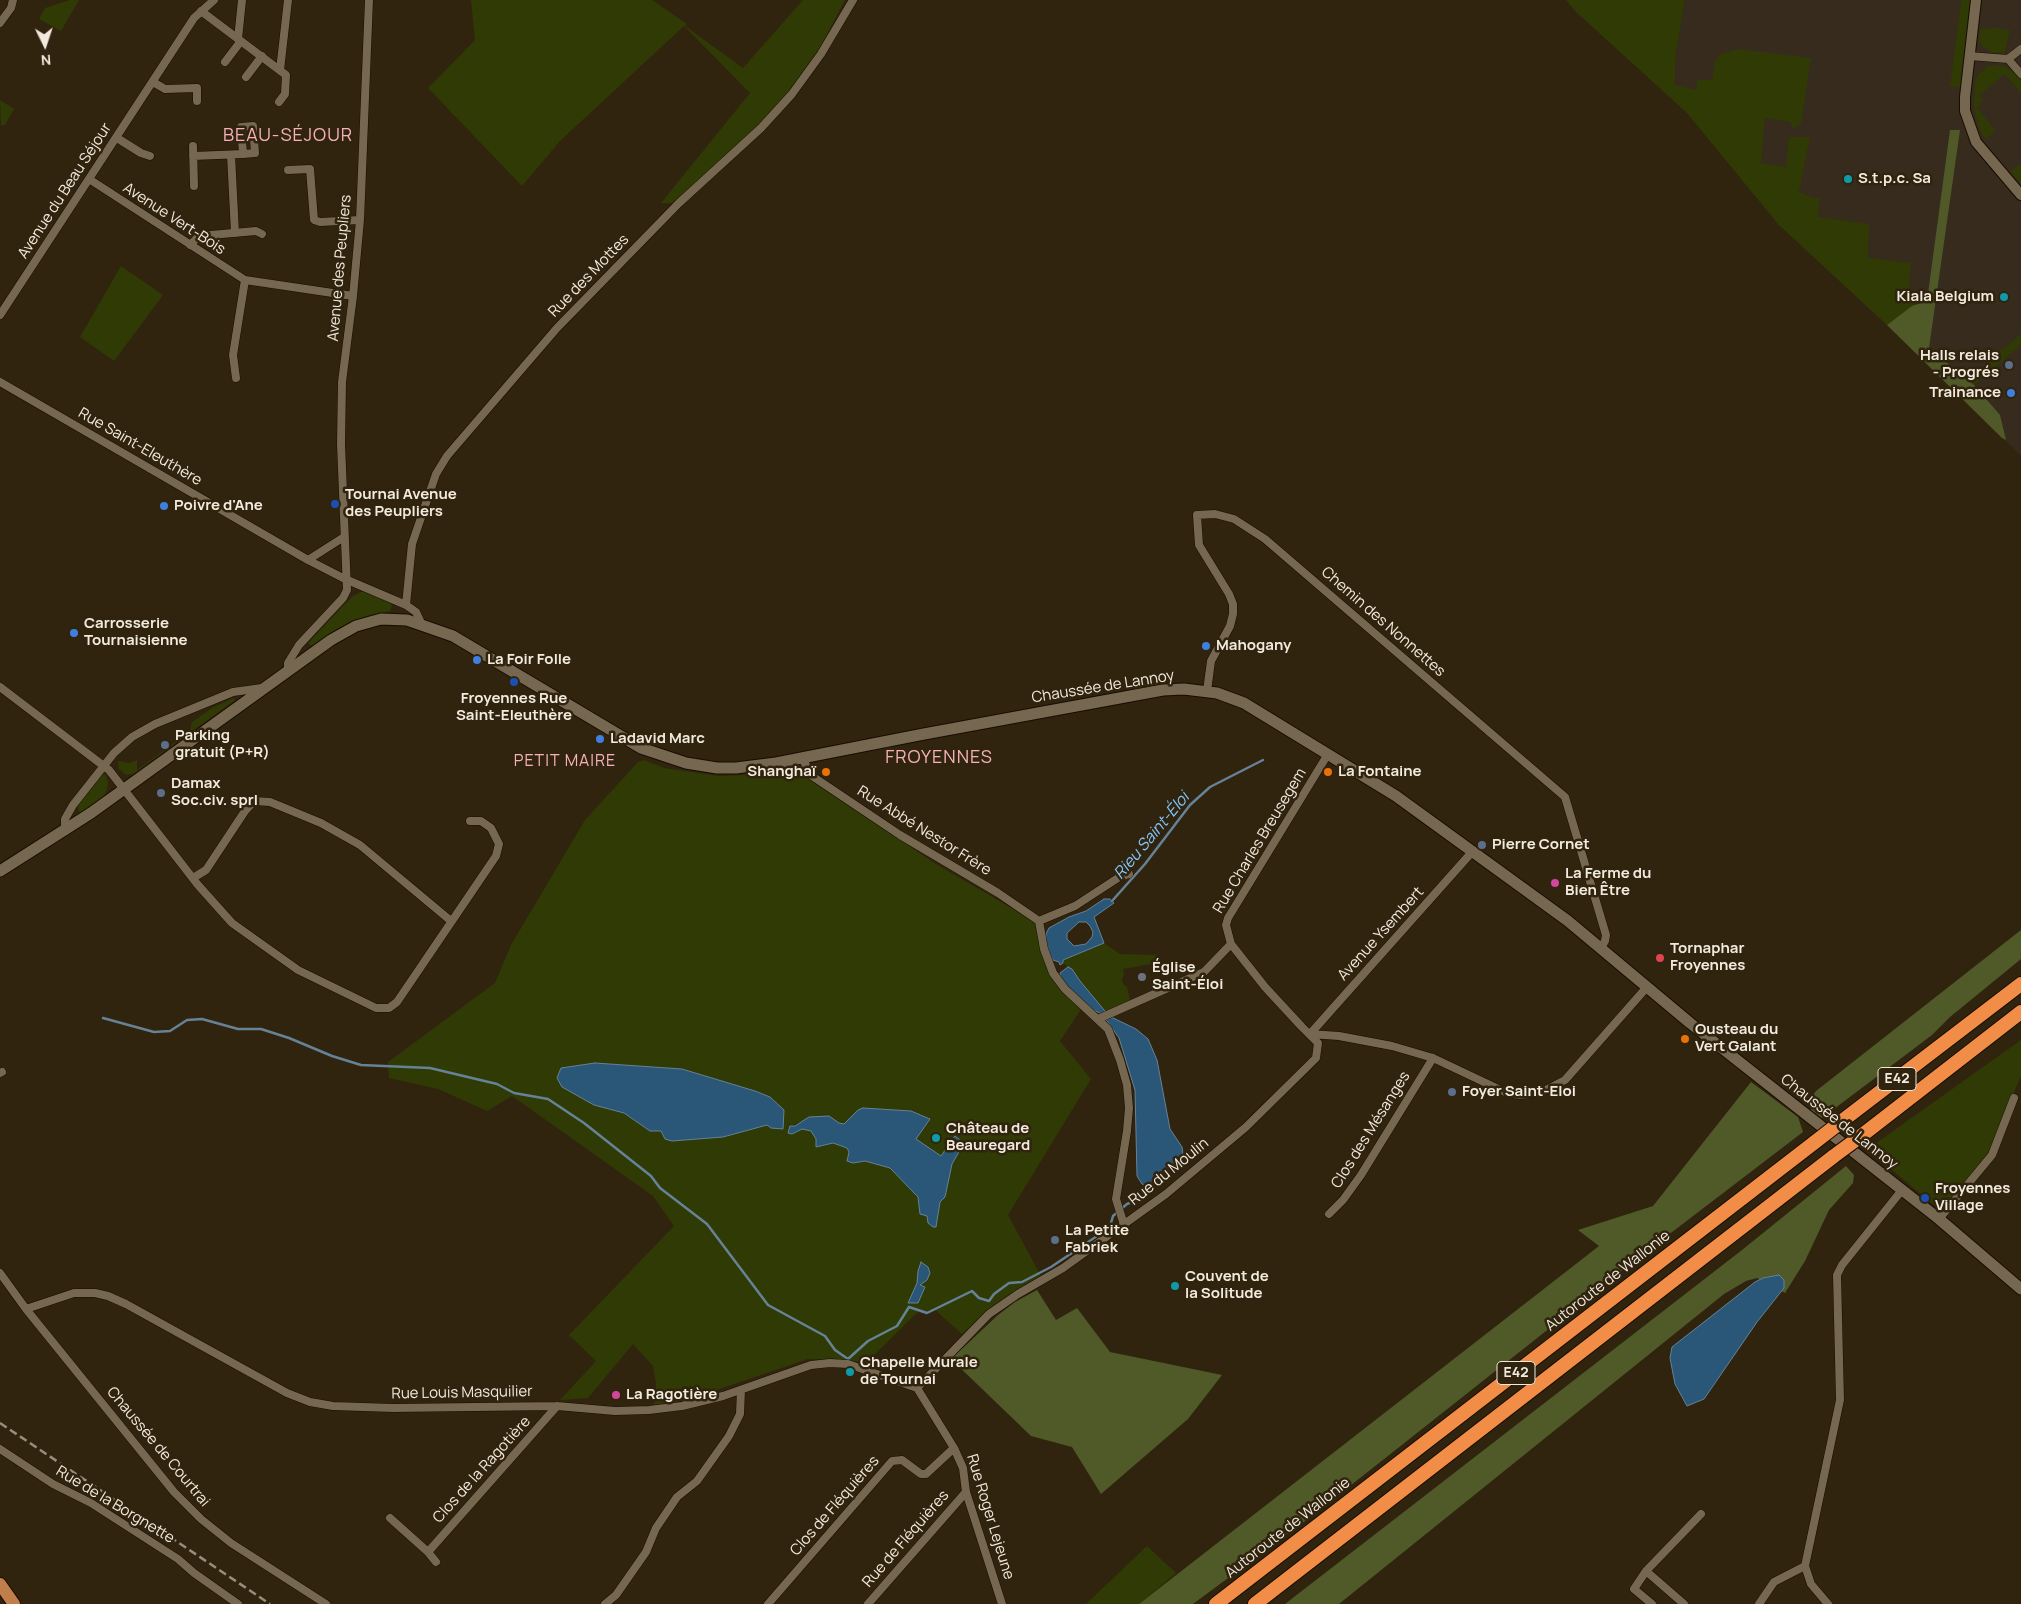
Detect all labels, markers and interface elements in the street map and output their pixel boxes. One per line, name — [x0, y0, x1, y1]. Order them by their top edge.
north arrow — [20, 20, 70, 70]
text: N — [40, 51, 52, 70]
street label: Avenue du Beau Séjour — [14, 120, 116, 262]
district label: BEAU-SÉJOUR — [222, 125, 354, 147]
place label: S.t.p.c. Sa — [1858, 170, 1931, 188]
marker: S.t.p.c. Sa — [1842, 173, 1854, 185]
street label: Avenue Vert-Bois — [119, 179, 229, 259]
street label: Avenue des Peupliers — [325, 194, 355, 342]
street label: Rue des Mottes — [545, 231, 633, 321]
place label: Kiala Belgium — [1897, 288, 1994, 306]
marker: Kiala Belgium — [1998, 291, 2010, 303]
place label: Halls relais - Progrés — [1920, 347, 1999, 382]
marker: Halls relais - Progrés — [2003, 359, 2015, 371]
place label: Trainance — [1929, 384, 2001, 402]
marker: Trainance — [2005, 387, 2017, 399]
street label: Rue Saint-Eleuthère — [75, 404, 205, 490]
place label: Tournai Avenue des Peupliers — [345, 486, 457, 521]
place label: Poivre d'Ane — [174, 497, 263, 515]
marker: Tournai Avenue des Peupliers — [329, 498, 341, 510]
marker: Poivre d'Ane — [158, 500, 170, 512]
street label: Chemin des Nonnettes — [1317, 563, 1449, 681]
place label: Carrosserie Tournaisienne — [84, 615, 188, 650]
marker: Carrosserie Tournaisienne — [68, 627, 80, 639]
place label: Mahogany — [1216, 637, 1291, 655]
marker: Mahogany — [1200, 640, 1212, 652]
place label: La Foir Folle — [487, 651, 571, 669]
marker: La Foir Folle — [471, 654, 483, 666]
street label: Chaussée de Lannoy — [1030, 667, 1176, 707]
marker: Froyennes Rue Saint-Eleuthère — [508, 676, 520, 688]
place label: Froyennes Rue Saint-Eleuthère — [456, 690, 572, 725]
place label: Parking gratuit (P+R) — [175, 727, 270, 762]
place label: Ladavid Marc — [610, 730, 705, 748]
marker: Ladavid Marc — [594, 733, 606, 745]
marker: Parking gratuit (P+R) — [159, 739, 171, 751]
district label: FROYENNES — [884, 747, 994, 769]
district label: PETIT MAIRE — [512, 752, 618, 772]
place label: Shanghaï — [747, 763, 816, 781]
place label: La Fontaine — [1338, 763, 1422, 781]
street label: Rue Charles Breusegem — [1210, 765, 1310, 917]
marker: Shanghaï — [820, 766, 832, 778]
marker: La Fontaine — [1322, 766, 1334, 778]
place label: Damax Soc.civ. sprl — [171, 775, 258, 810]
street label: Rue Abbé Nestor Frère — [854, 782, 994, 880]
marker: Damax Soc.civ. sprl — [155, 787, 167, 799]
water label: Rieu Saint-Éloi — [1110, 789, 1194, 883]
place label: Pierre Cornet — [1492, 836, 1590, 854]
marker: Pierre Cornet — [1476, 839, 1488, 851]
place label: La Ferme du Bien Être — [1565, 865, 1651, 900]
marker: La Ferme du Bien Être — [1549, 877, 1561, 889]
street label: Avenue Ysembert — [1334, 884, 1428, 984]
place label: Tornaphar Froyennes — [1670, 940, 1745, 975]
marker: Tornaphar Froyennes — [1654, 952, 1666, 964]
place label: Église Saint-Éloi — [1152, 959, 1223, 994]
marker: Église Saint-Éloi — [1136, 971, 1148, 983]
place label: Ousteau du Vert Galant — [1695, 1021, 1778, 1056]
marker: Ousteau du Vert Galant — [1679, 1033, 1691, 1045]
street label: Clos des Mésanges — [1328, 1068, 1414, 1192]
road number: E42 — [1878, 1068, 1916, 1090]
street label: Chaussée de Lannoy — [1777, 1071, 1901, 1173]
place label: Foyer Saint-Eloi — [1462, 1083, 1576, 1101]
marker: Foyer Saint-Eloi — [1446, 1086, 1458, 1098]
place label: Château de Beauregard — [946, 1120, 1030, 1155]
marker: Château de Beauregard — [930, 1132, 942, 1144]
street label: Rue du Moulin — [1126, 1134, 1212, 1210]
place label: Froyennes Village — [1935, 1180, 2010, 1215]
marker: Froyennes Village — [1919, 1192, 1931, 1204]
place label: La Petite Fabriek — [1065, 1222, 1129, 1257]
street label: Autoroute de Wallonie — [1542, 1227, 1674, 1335]
marker: La Petite Fabriek — [1049, 1234, 1061, 1246]
place label: Couvent de la Solitude — [1185, 1268, 1269, 1303]
marker: Couvent de la Solitude — [1169, 1280, 1181, 1292]
place label: Chapelle Murale de Tournai — [860, 1354, 978, 1389]
road number: E42 — [1497, 1362, 1535, 1385]
marker: Chapelle Murale de Tournai — [844, 1366, 856, 1378]
street label: Chaussée de Courtrai — [103, 1383, 213, 1511]
street label: Rue Louis Masquilier — [391, 1383, 533, 1403]
place label: La Ragotière — [626, 1386, 717, 1404]
marker: La Ragotière — [610, 1389, 622, 1401]
street label: Clos de la Ragotière — [429, 1413, 535, 1527]
street label: Clos de Fléquières — [787, 1452, 883, 1560]
street label: Rue Roger Lejeune — [962, 1452, 1018, 1582]
street label: Rue de la Borgnette — [52, 1462, 178, 1548]
street label: Autoroute de Wallonie — [1222, 1474, 1354, 1582]
street label: Rue de Fléquières — [859, 1487, 953, 1591]

